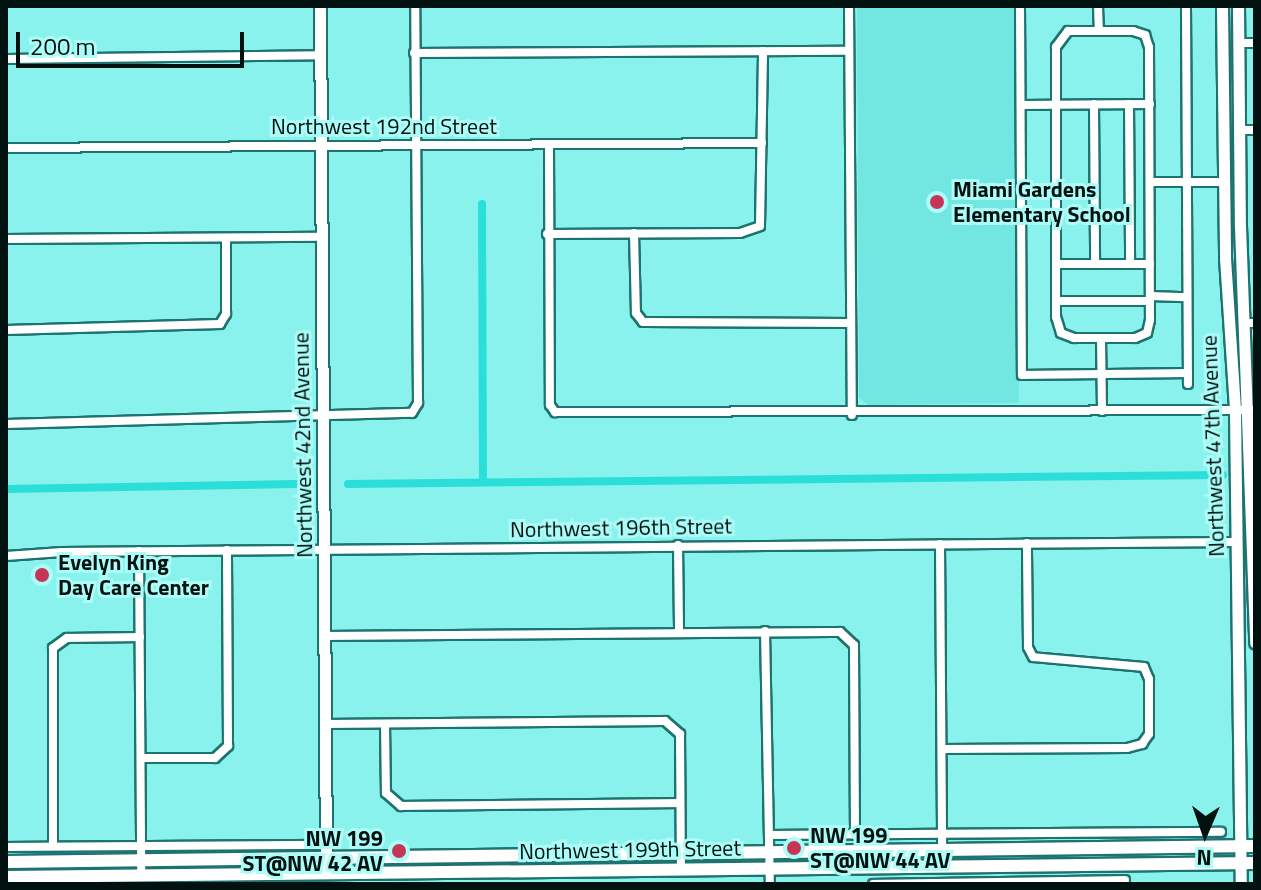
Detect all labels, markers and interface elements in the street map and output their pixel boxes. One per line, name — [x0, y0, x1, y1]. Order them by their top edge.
scale bar — [20, 16, 248, 66]
text: 200 m — [30, 28, 96, 64]
street label: Northwest 192nd Street — [271, 114, 497, 140]
place label: Miami Gardens Elementary School — [953, 176, 1131, 228]
marker: Miami Gardens Elementary School — [928, 193, 946, 211]
street label: Northwest 42nd Avenue — [288, 332, 318, 558]
street label: Northwest 47th Avenue — [1196, 335, 1230, 557]
street label: Northwest 196th Street — [510, 513, 732, 543]
place label: Evelyn King Day Care Center — [58, 549, 209, 600]
marker: Evelyn King Day Care Center — [33, 566, 51, 584]
north arrow — [1165, 794, 1245, 874]
place label: NW 199 ST@NW 44 AV — [810, 822, 951, 874]
place label: NW 199 ST@NW 42 AV — [242, 825, 383, 876]
street label: Northwest 199th Street — [519, 835, 741, 865]
marker: NW 199 ST@NW 44 AV — [785, 839, 803, 857]
text: N — [1196, 841, 1212, 875]
marker: NW 199 ST@NW 42 AV — [390, 842, 408, 860]

